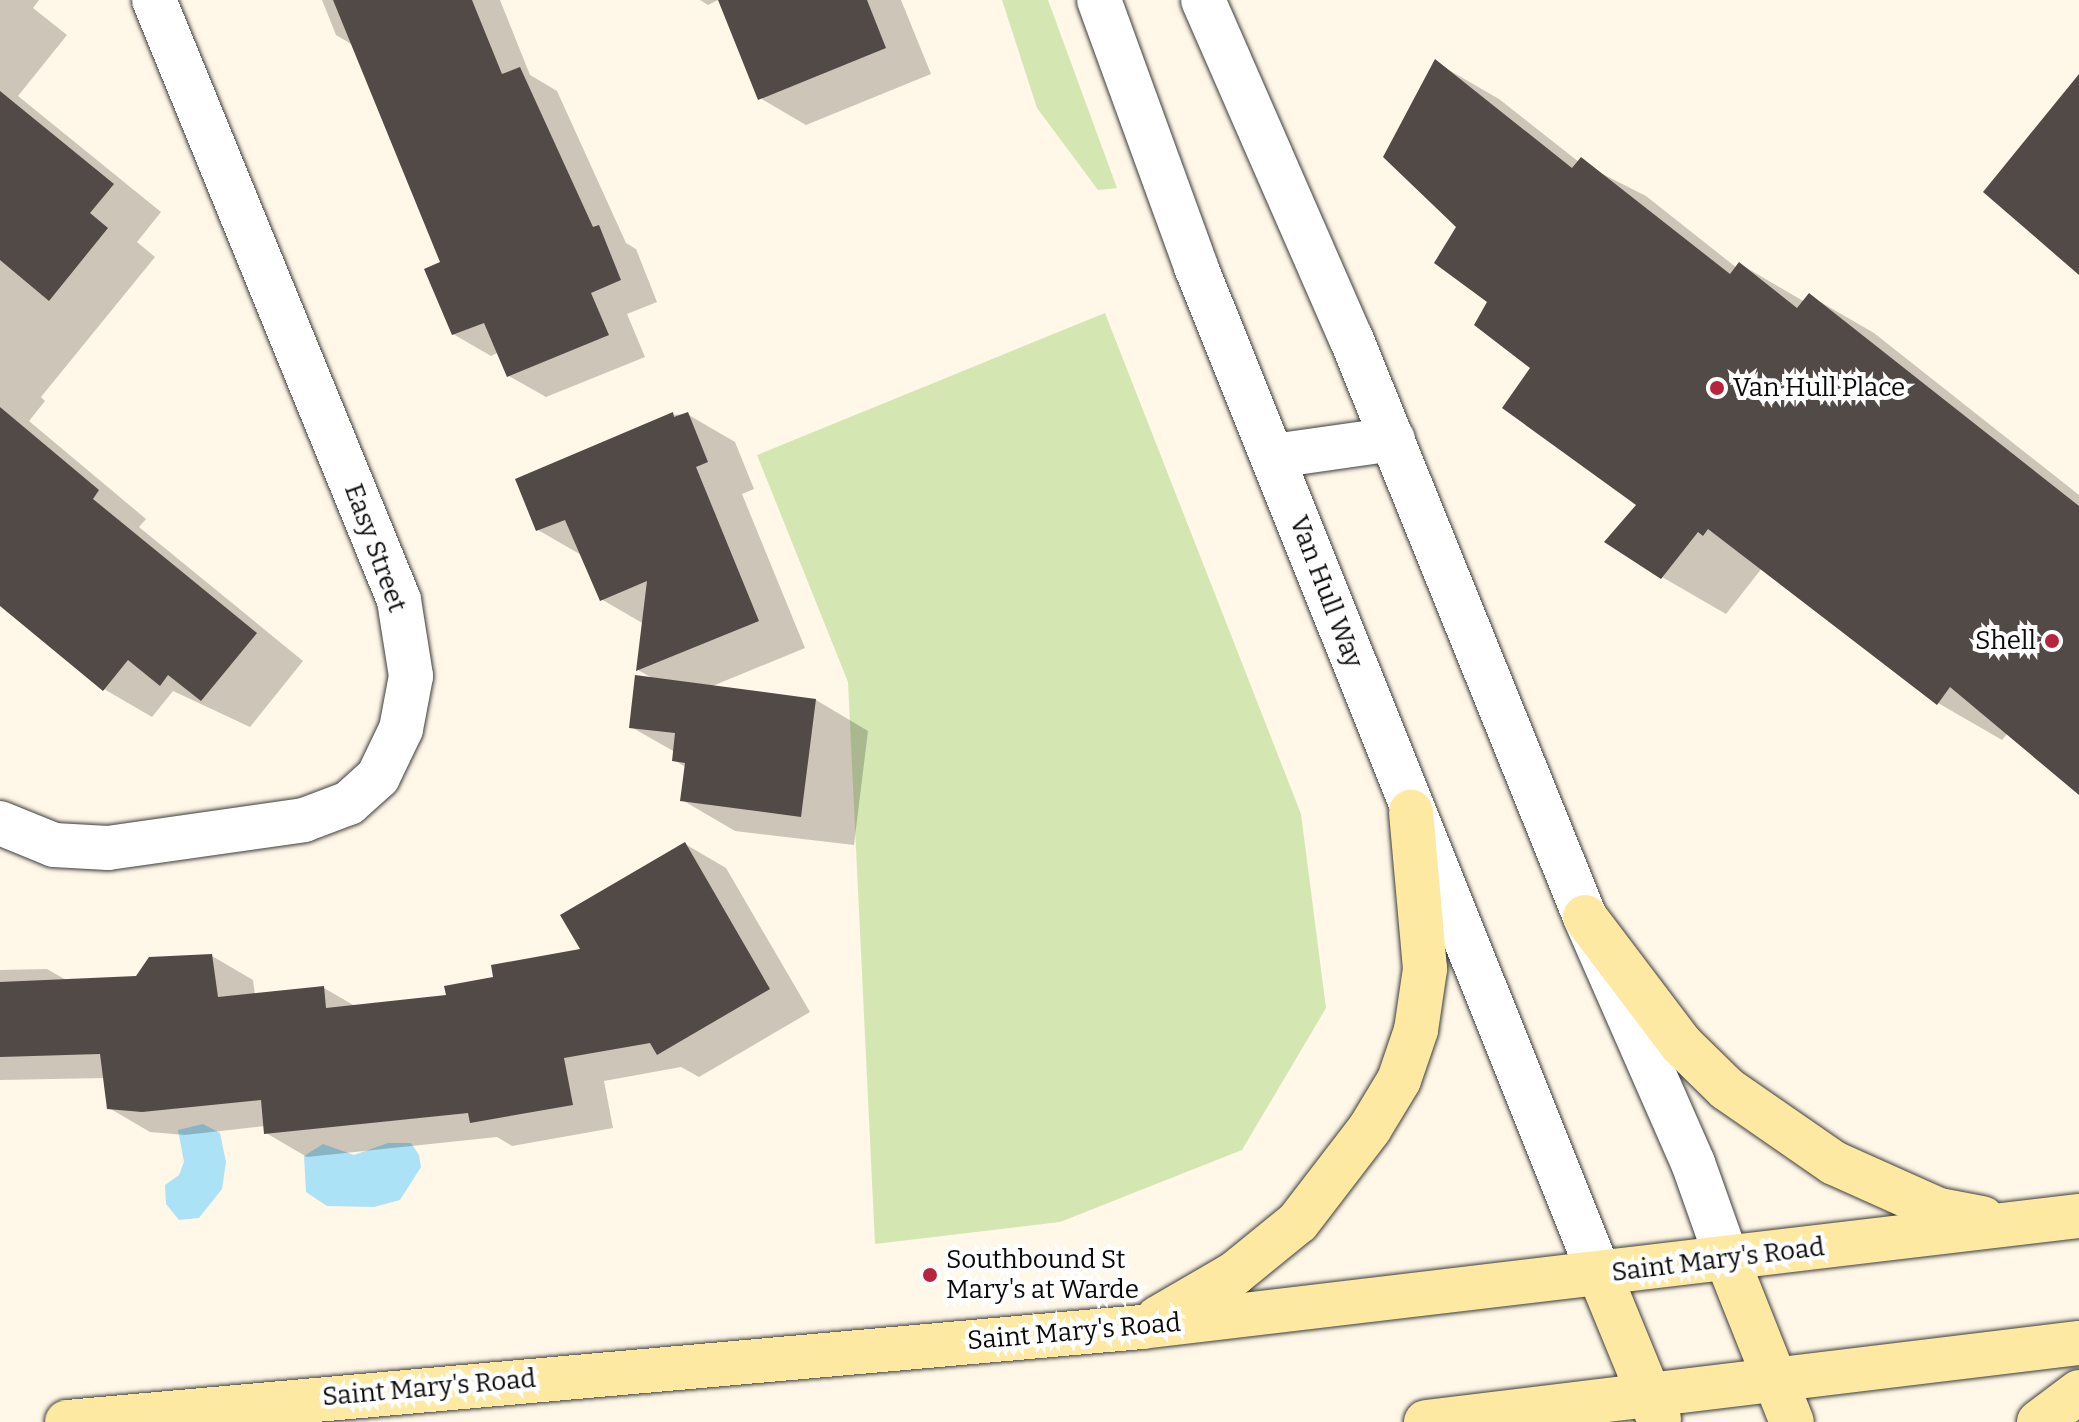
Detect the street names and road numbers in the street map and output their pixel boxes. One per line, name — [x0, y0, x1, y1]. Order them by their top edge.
street label: Easy Street — [337, 480, 413, 616]
street label: Van Hull Way — [1283, 512, 1369, 672]
street label: Saint Mary's Road — [1610, 1231, 1826, 1289]
street label: Saint Mary's Road — [966, 1307, 1182, 1357]
street label: Saint Mary's Road — [321, 1363, 537, 1413]

